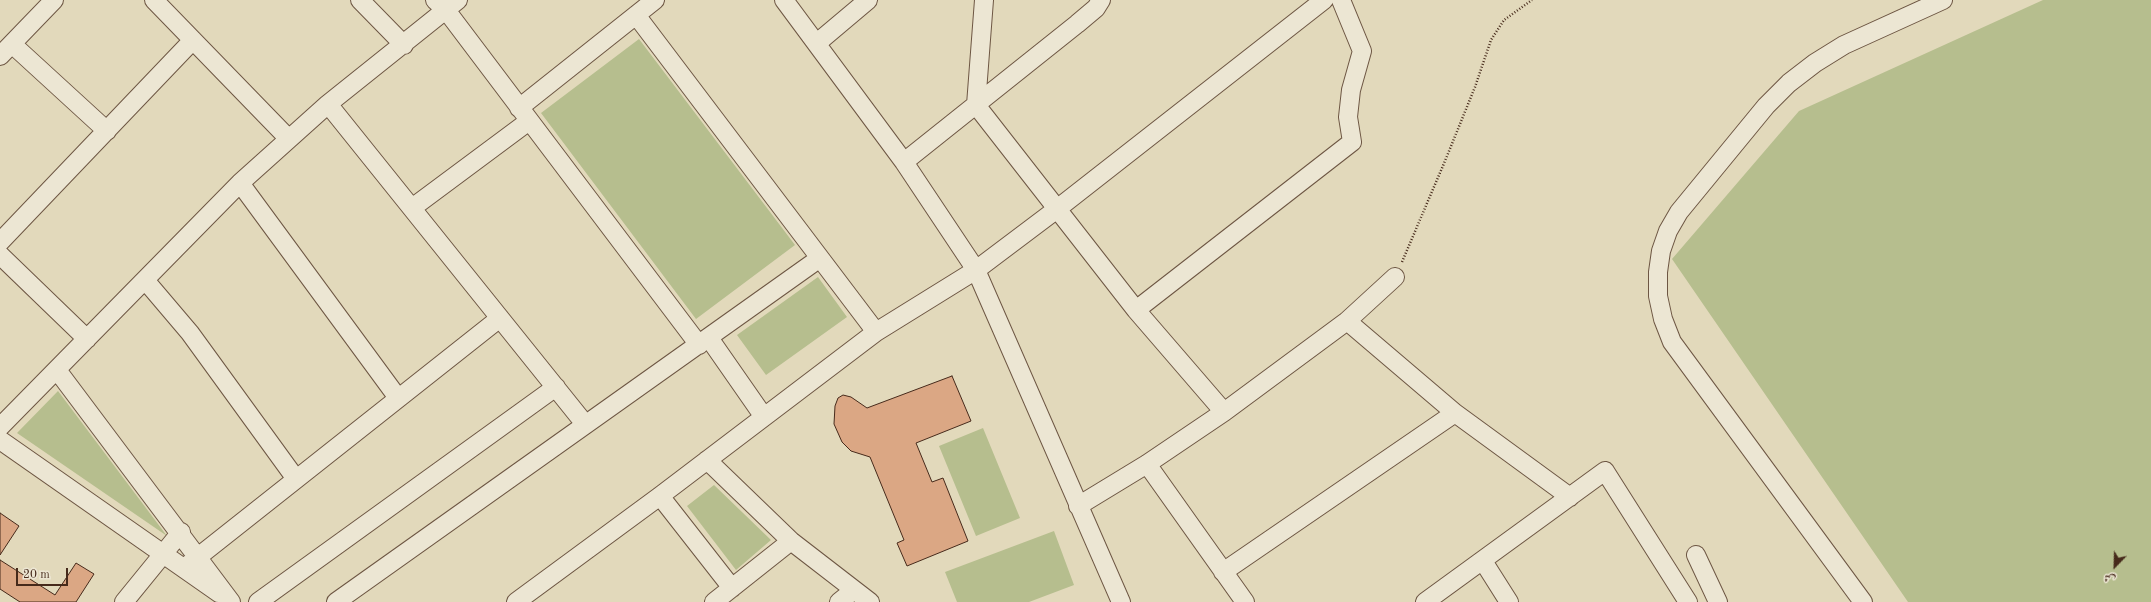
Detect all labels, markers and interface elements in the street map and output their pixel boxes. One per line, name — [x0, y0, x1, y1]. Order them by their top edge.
north arrow — [2095, 546, 2135, 586]
scale bar — [18, 560, 70, 586]
text: 20 m — [23, 569, 50, 581]
text: ش — [2103, 570, 2117, 585]

